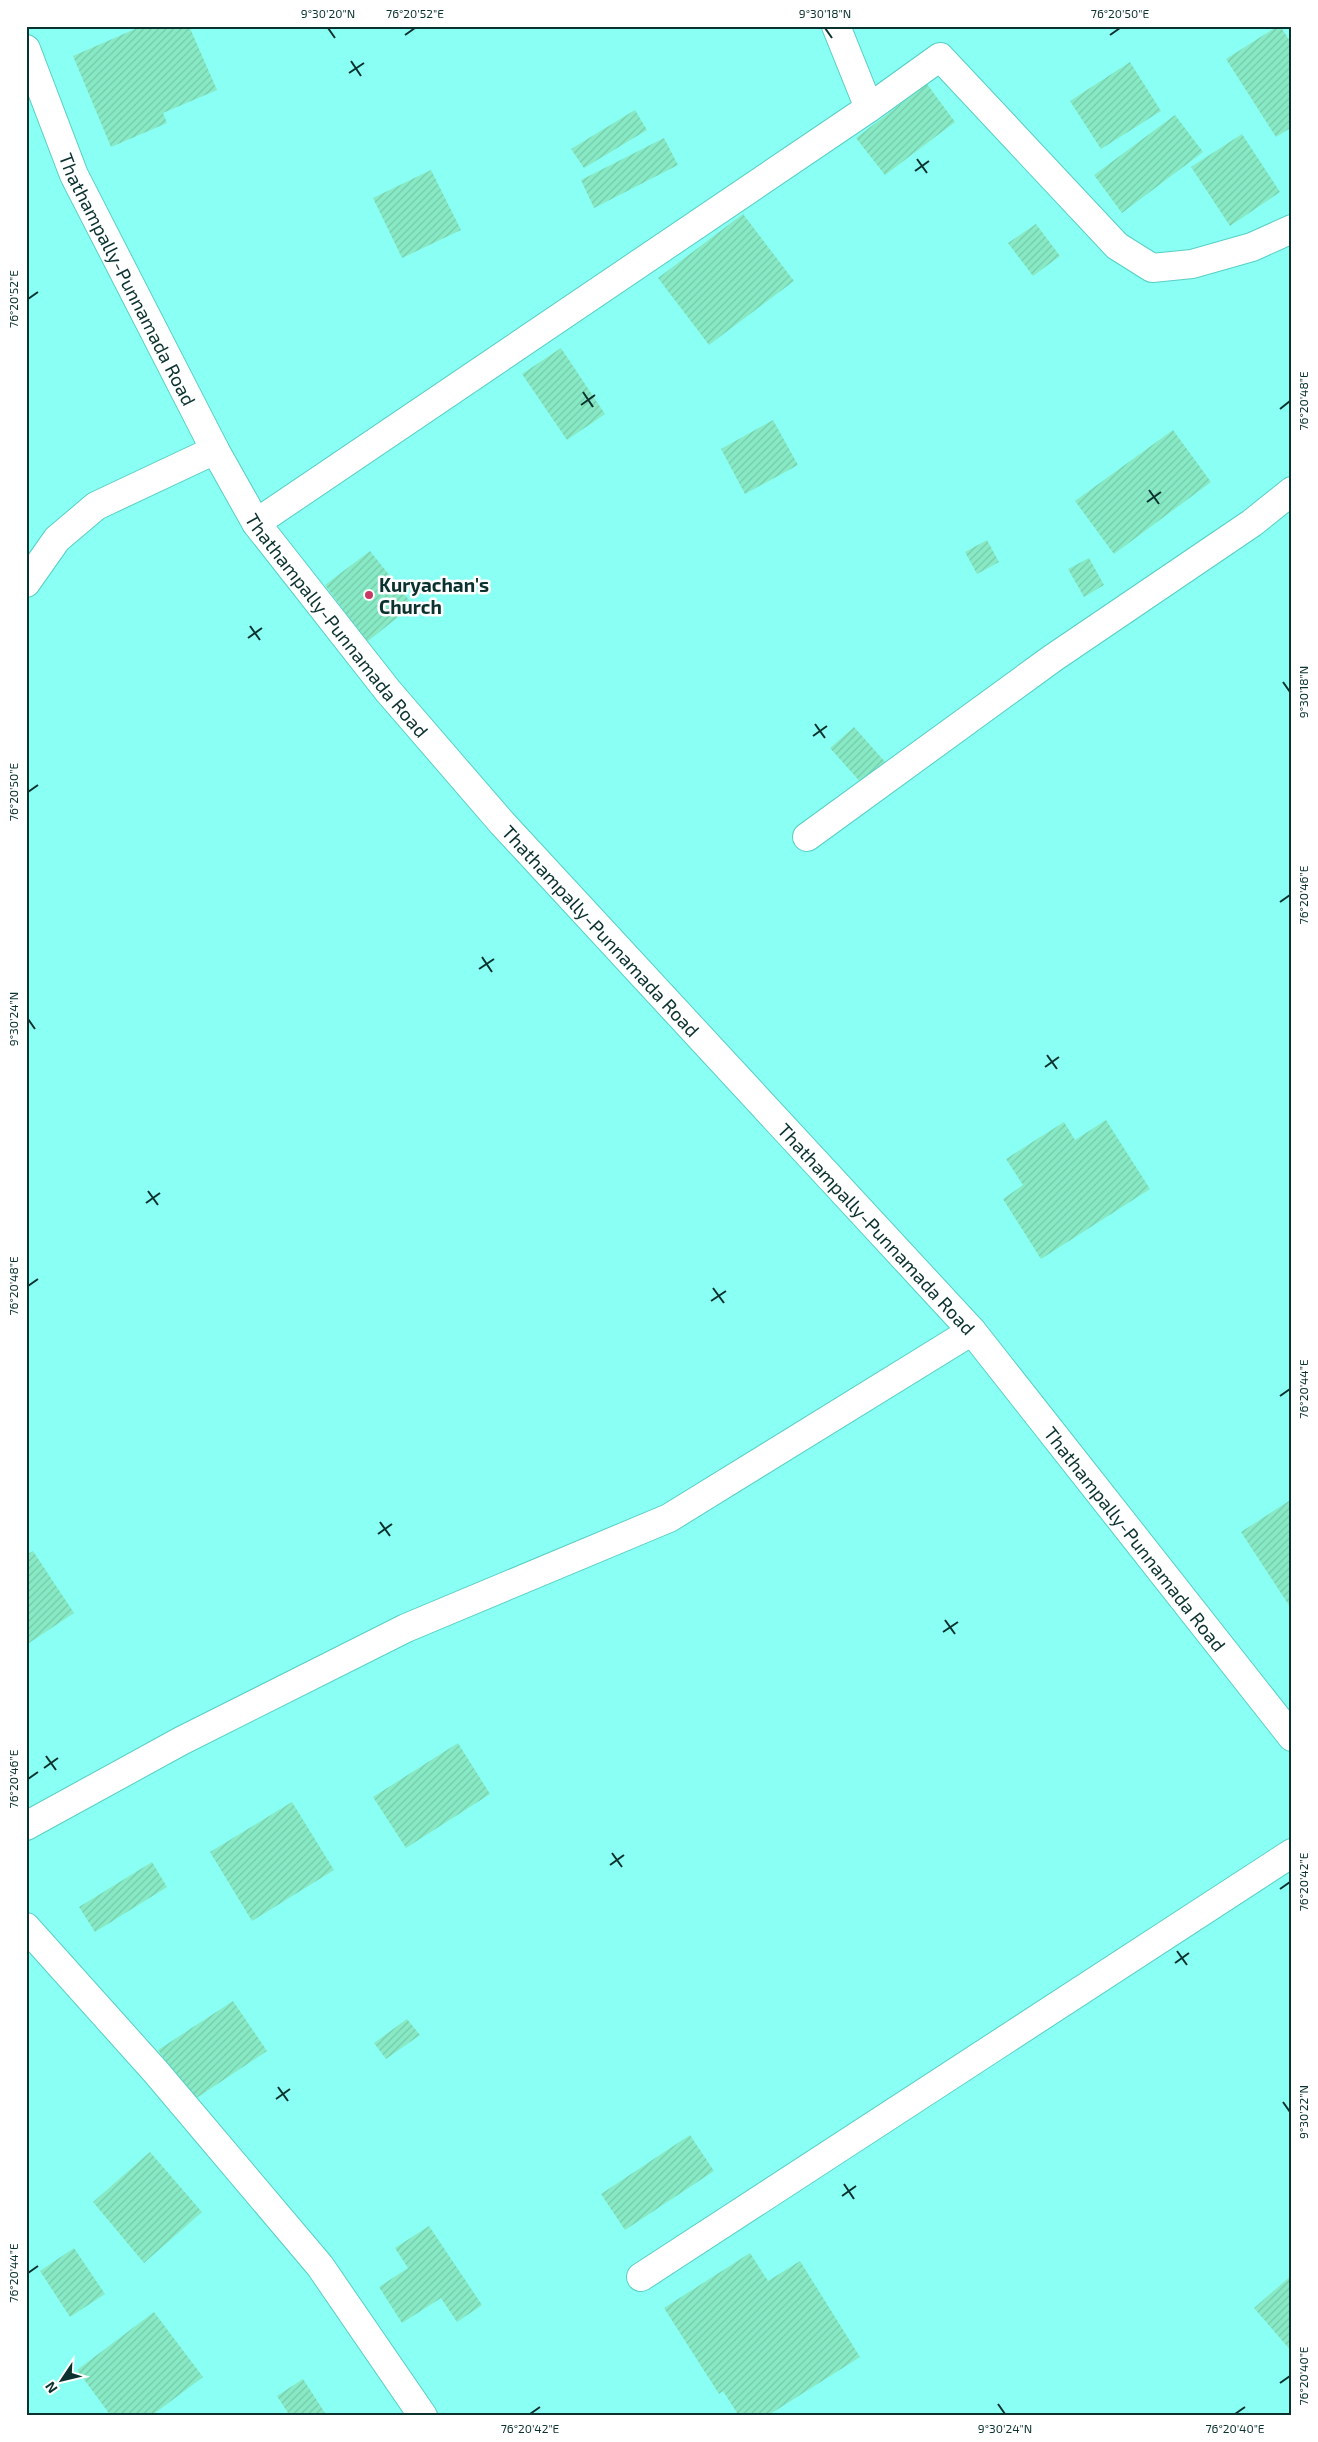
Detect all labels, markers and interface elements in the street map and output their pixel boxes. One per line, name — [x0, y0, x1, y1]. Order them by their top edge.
text: 9°30'20"N — [301, 6, 355, 20]
text: 76°20'52"E — [386, 6, 444, 20]
text: 9°30'18"N — [799, 6, 851, 20]
text: 76°20'50"E — [1091, 6, 1150, 20]
street label: Thathampally-Punnamada Road — [55, 150, 202, 409]
text: 76°20'52"E — [6, 270, 20, 328]
text: 76°20'48"E — [1296, 371, 1310, 431]
street label: Thathampally-Punnamada Road — [241, 509, 434, 741]
place label: Kuryachan's Church — [379, 573, 489, 618]
marker: Kuryachan's Church — [363, 589, 375, 601]
text: 9°30'18"N — [1296, 666, 1310, 718]
text: 76°20'50"E — [6, 762, 20, 821]
street label: Thathampally-Punnamada Road — [498, 820, 705, 1041]
text: 76°20'46"E — [1296, 865, 1310, 924]
text: 9°30'24"N — [6, 992, 20, 1046]
street label: Thathampally-Punnamada Road — [774, 1118, 981, 1339]
text: 76°20'48"E — [6, 1256, 20, 1316]
text: 76°20'44"E — [1296, 1359, 1310, 1419]
street label: Thathampally-Punnamada Road — [1040, 1422, 1231, 1656]
text: 76°20'46"E — [6, 1749, 20, 1808]
text: 76°20'42"E — [1296, 1852, 1310, 1911]
text: 9°30'22"N — [1296, 2085, 1310, 2139]
text: 76°20'44"E — [6, 2243, 20, 2303]
text: 76°20'40"E — [1296, 2346, 1310, 2406]
north arrow — [38, 2354, 88, 2404]
text: N — [41, 2379, 61, 2397]
text: 76°20'42"E — [501, 2421, 560, 2435]
text: 9°30'24"N — [978, 2421, 1032, 2435]
text: 76°20'40"E — [1205, 2421, 1265, 2435]

